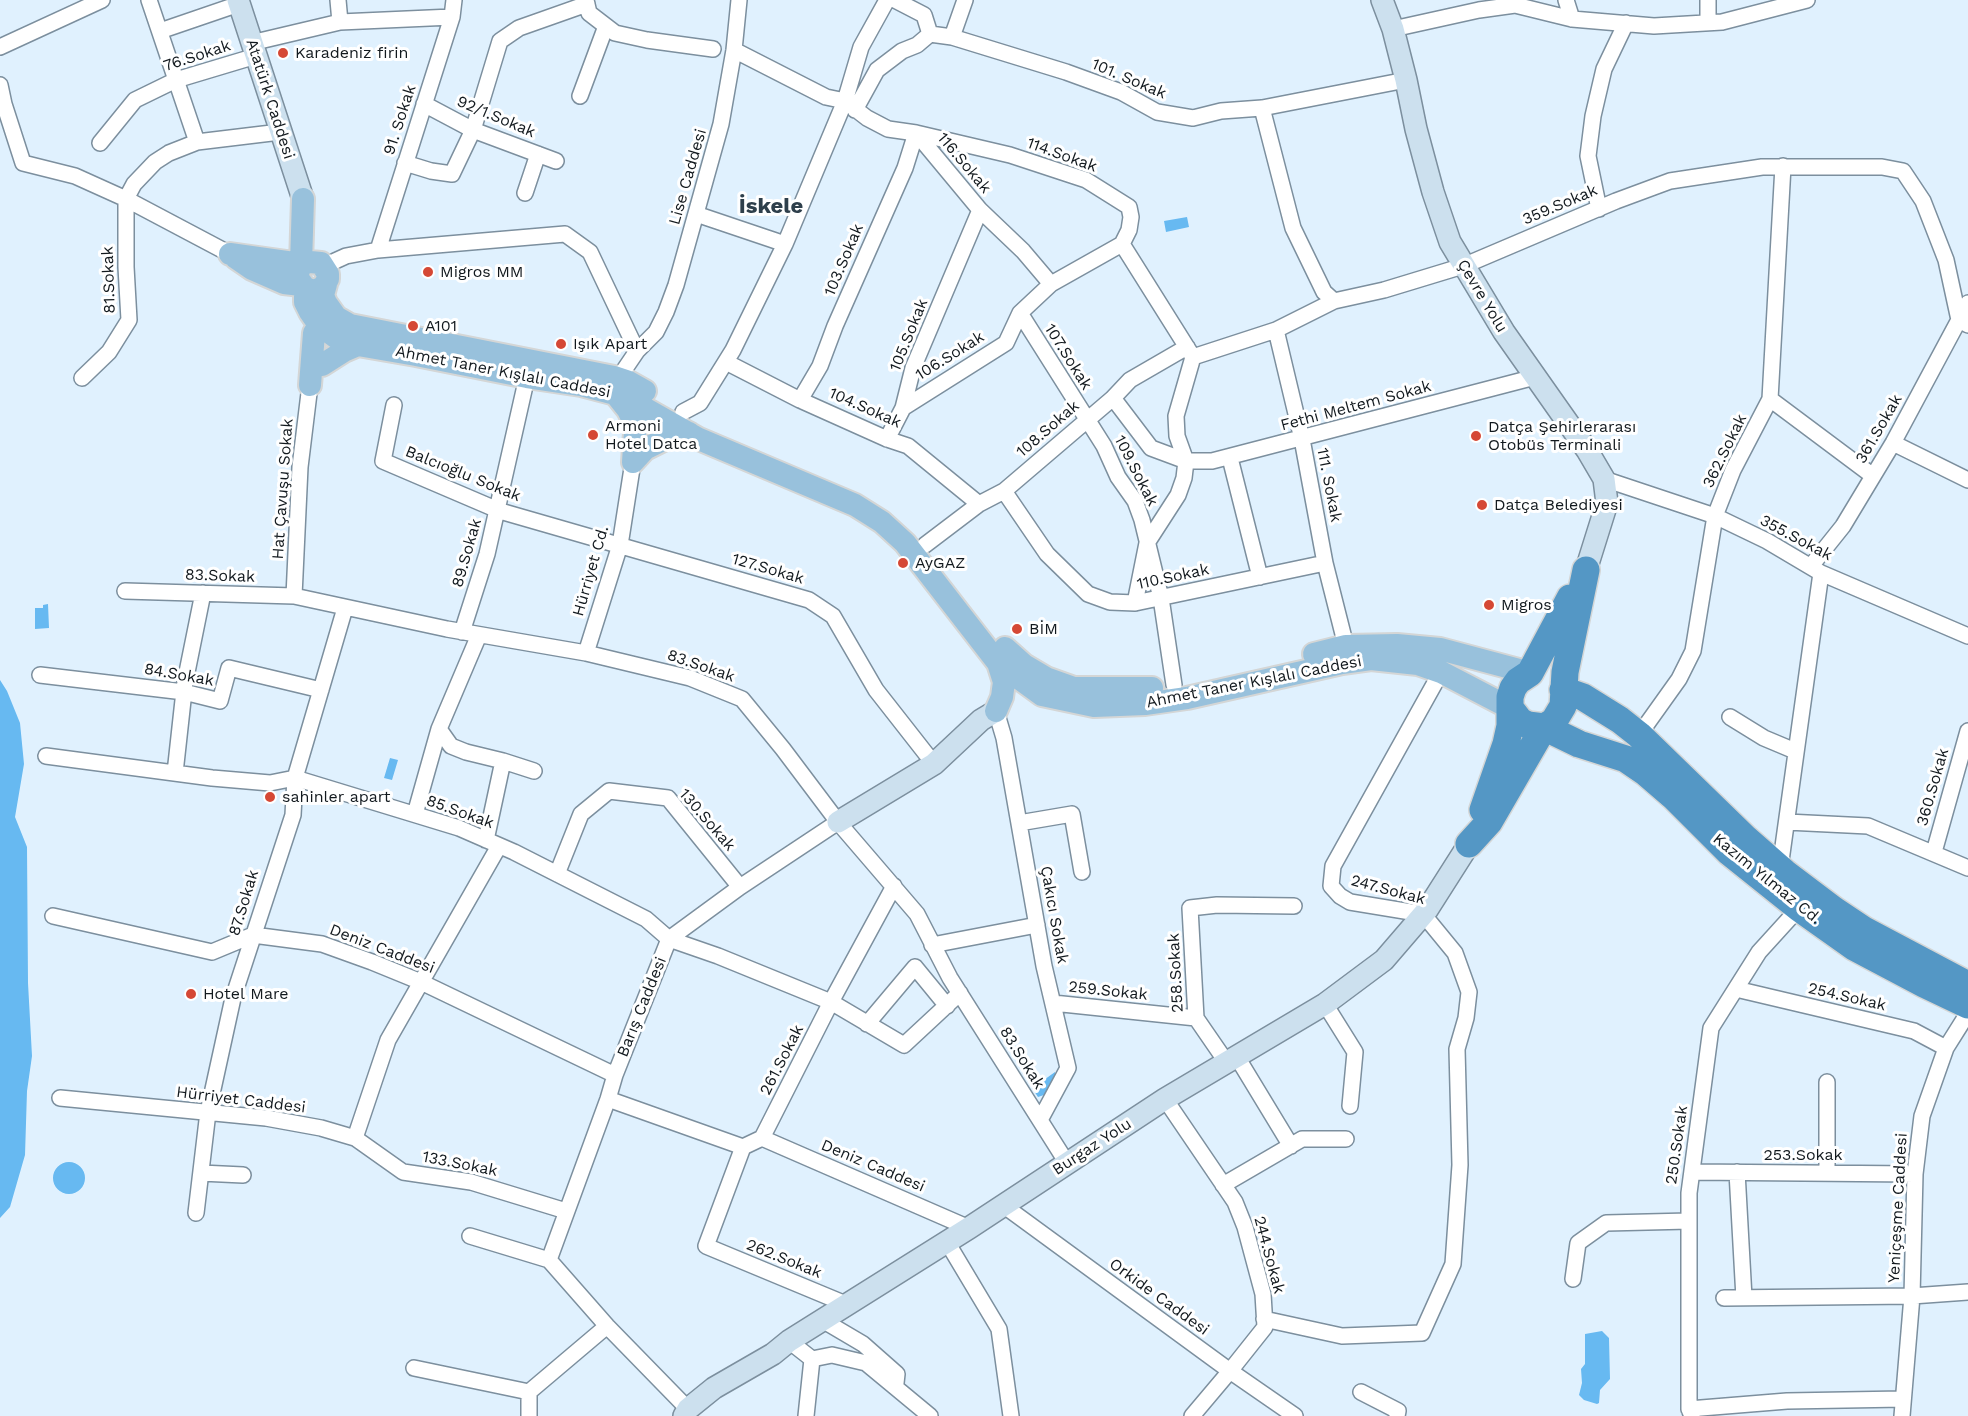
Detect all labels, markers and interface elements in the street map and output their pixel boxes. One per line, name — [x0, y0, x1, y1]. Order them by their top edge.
street label: 76.Sokak — [161, 36, 233, 76]
street label: Atatürk Caddesi — [242, 37, 298, 161]
place label: Karadeniz firin — [295, 43, 408, 63]
marker: Karadeniz firin — [276, 46, 290, 60]
street label: 101. Sokak — [1089, 55, 1169, 103]
street label: 91. Sokak — [380, 82, 420, 158]
street label: 92/1.Sokak — [454, 92, 538, 142]
street label: Lise Caddesi — [665, 127, 711, 227]
street label: 116.Sokak — [933, 129, 995, 197]
street label: 114.Sokak — [1024, 133, 1100, 177]
street label: 359.Sokak — [1520, 181, 1600, 229]
district label: İskele — [739, 194, 803, 220]
street label: 103.Sokak — [820, 221, 868, 299]
street label: 81.Sokak — [98, 246, 120, 314]
street label: Çevre Yolu — [1453, 256, 1511, 336]
place label: Migros MM — [440, 262, 524, 282]
marker: Migros MM — [421, 265, 435, 279]
street label: 105.Sokak — [886, 296, 932, 374]
place label: A101 — [425, 316, 457, 336]
marker: A101 — [406, 319, 420, 333]
street label: 107.Sokak — [1040, 320, 1096, 394]
street label: 106.Sokak — [912, 327, 988, 385]
place label: Işık Apart — [573, 334, 647, 354]
marker: Işık Apart — [554, 337, 568, 351]
street label: Ahmet Taner Kışlalı Caddesi — [394, 342, 612, 402]
street label: Fethi Meltem Sokak — [1279, 377, 1433, 435]
street label: 104.Sokak — [826, 384, 904, 432]
street label: 361.Sokak — [1852, 391, 1906, 467]
street label: 108.Sokak — [1013, 396, 1083, 462]
street label: 362.Sokak — [1699, 411, 1751, 491]
place label: Armoni Hotel Datca — [605, 416, 697, 454]
place label: Datça Şehirlerarası Otobüs Terminali — [1488, 417, 1636, 455]
street label: Hat Çavuşu Sokak — [269, 418, 297, 560]
marker: Armoni Hotel Datca — [586, 428, 600, 442]
marker: Datça Şehirlerarası Otobüs Terminali — [1469, 429, 1483, 443]
street label: 109.Sokak — [1110, 432, 1162, 510]
street label: Balcıoğlu Sokak — [402, 442, 524, 506]
street label: 111. Sokak — [1312, 446, 1346, 524]
place label: Datça Belediyesi — [1494, 495, 1623, 515]
marker: Datça Belediyesi — [1475, 498, 1489, 512]
street label: 355.Sokak — [1757, 511, 1835, 565]
street label: 89.Sokak — [448, 516, 486, 590]
street label: Hürriyet Cd. — [569, 523, 613, 619]
street label: 127.Sokak — [730, 550, 806, 588]
place label: AyGAZ — [915, 553, 965, 573]
marker: AyGAZ — [896, 556, 910, 570]
street label: 110.Sokak — [1135, 560, 1211, 594]
street label: 83.Sokak — [185, 565, 255, 587]
place label: Migros — [1501, 595, 1552, 615]
marker: Migros — [1482, 598, 1496, 612]
place label: BİM — [1029, 619, 1058, 639]
marker: BİM — [1010, 622, 1024, 636]
street label: 83.Sokak — [665, 646, 737, 686]
street label: Ahmet Taner Kışlalı Caddesi — [1145, 652, 1363, 712]
street label: 84.Sokak — [143, 659, 215, 691]
street label: 360.Sokak — [1913, 746, 1953, 828]
street label: 130.Sokak — [675, 785, 739, 855]
place label: sahinler apart — [282, 787, 391, 807]
marker: sahinler apart — [263, 790, 277, 804]
street label: 85.Sokak — [424, 791, 496, 833]
street label: Kazım Yılmaz Cd. — [1709, 829, 1825, 929]
street label: Çakıcı Sokak — [1036, 865, 1072, 965]
street label: 87.Sokak — [225, 868, 263, 938]
street label: 247.Sokak — [1349, 871, 1427, 909]
street label: Deniz Caddesi — [327, 920, 437, 978]
street label: 258.Sokak — [1164, 933, 1188, 1013]
street label: Barış Caddesi — [613, 954, 671, 1060]
street label: 259.Sokak — [1067, 977, 1149, 1005]
street label: 254.Sokak — [1806, 979, 1888, 1015]
place label: Hotel Mare — [203, 984, 288, 1004]
marker: Hotel Mare — [184, 987, 198, 1001]
street label: 261.Sokak — [756, 1022, 808, 1098]
street label: 83.Sokak — [995, 1023, 1049, 1093]
street label: Hürriyet Caddesi — [175, 1083, 307, 1117]
street label: 250.Sokak — [1662, 1104, 1692, 1186]
street label: Burgaz Yolu — [1049, 1114, 1135, 1180]
street label: Yeniçeşme Caddesi — [1884, 1133, 1912, 1283]
street label: Deniz Caddesi — [818, 1135, 928, 1197]
street label: 253.Sokak — [1763, 1145, 1843, 1165]
street label: 133.Sokak — [421, 1147, 499, 1181]
street label: 244.Sokak — [1249, 1214, 1289, 1296]
street label: 262.Sokak — [744, 1235, 824, 1283]
street label: Orkide Caddesi — [1105, 1254, 1213, 1340]

